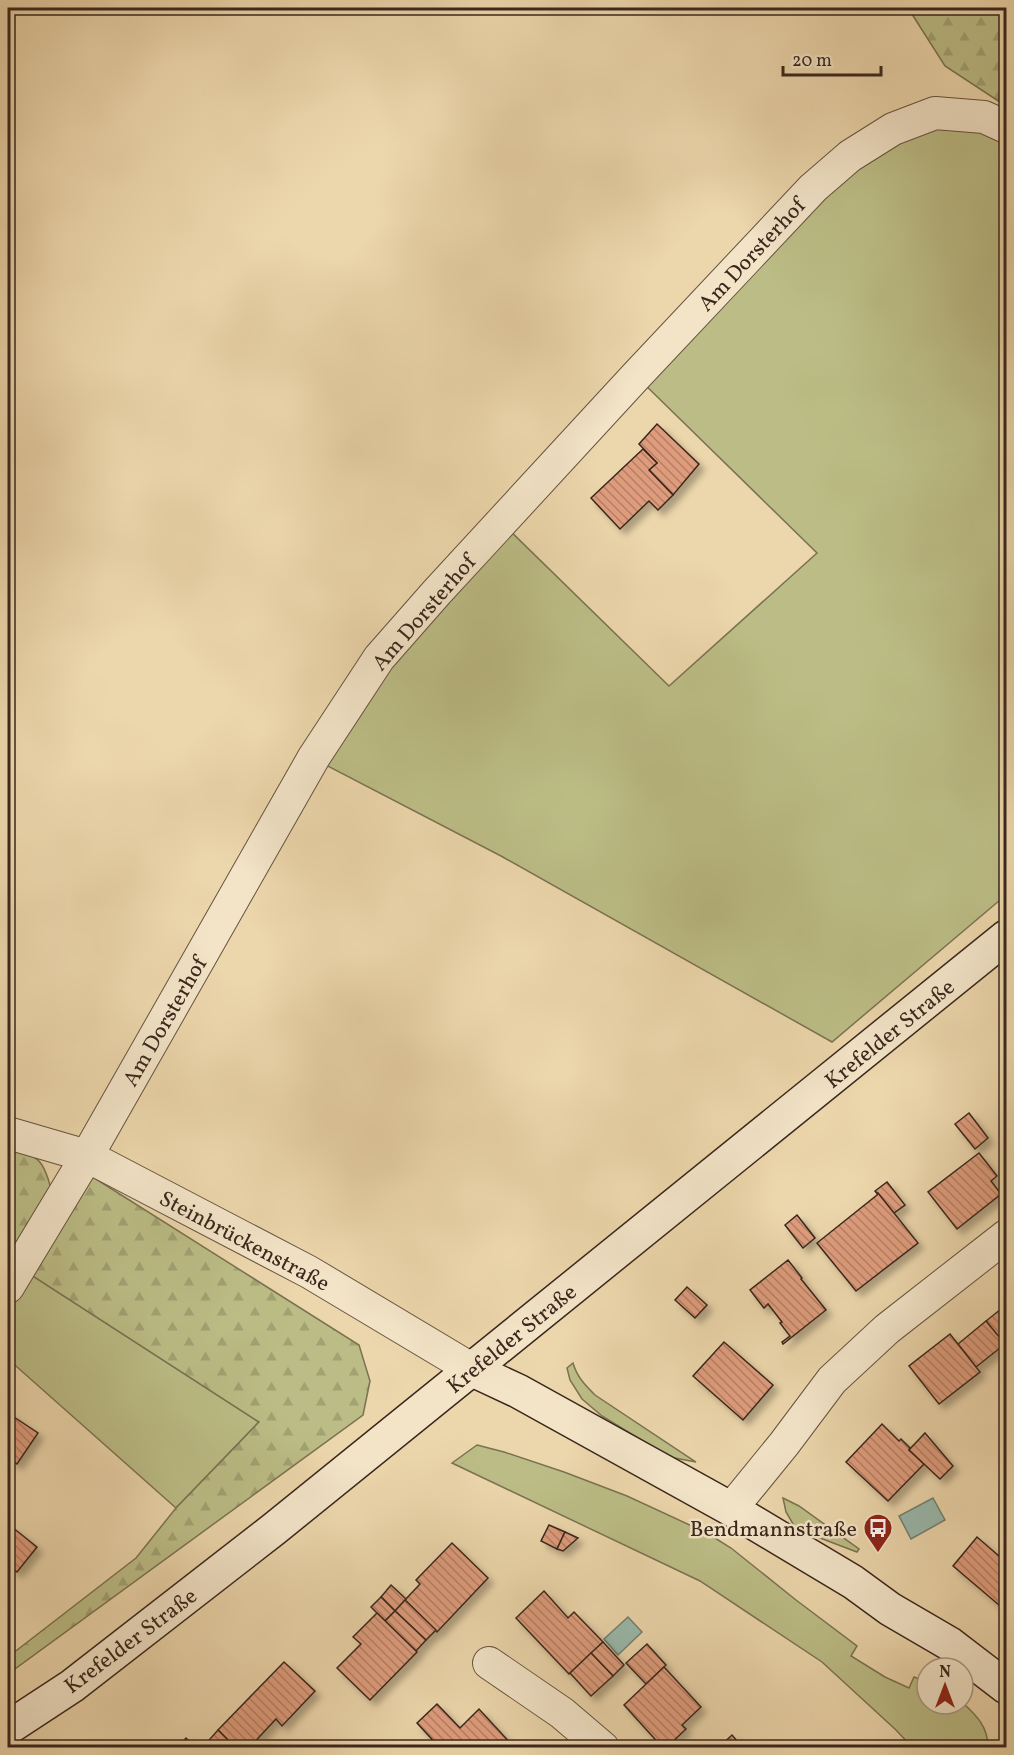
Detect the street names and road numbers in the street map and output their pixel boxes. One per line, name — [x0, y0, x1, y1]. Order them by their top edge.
street label: Am Dorsterhof — [692, 190, 815, 319]
street label: Am Dorsterhof — [366, 547, 486, 679]
street label: Am Dorsterhof — [116, 949, 217, 1093]
street label: Krefelder Straße — [819, 973, 962, 1097]
street label: Steinbrückenstraße — [153, 1184, 335, 1300]
street label: Krefelder Straße — [441, 1278, 584, 1402]
street label: Krefelder Straße — [59, 1582, 204, 1702]

